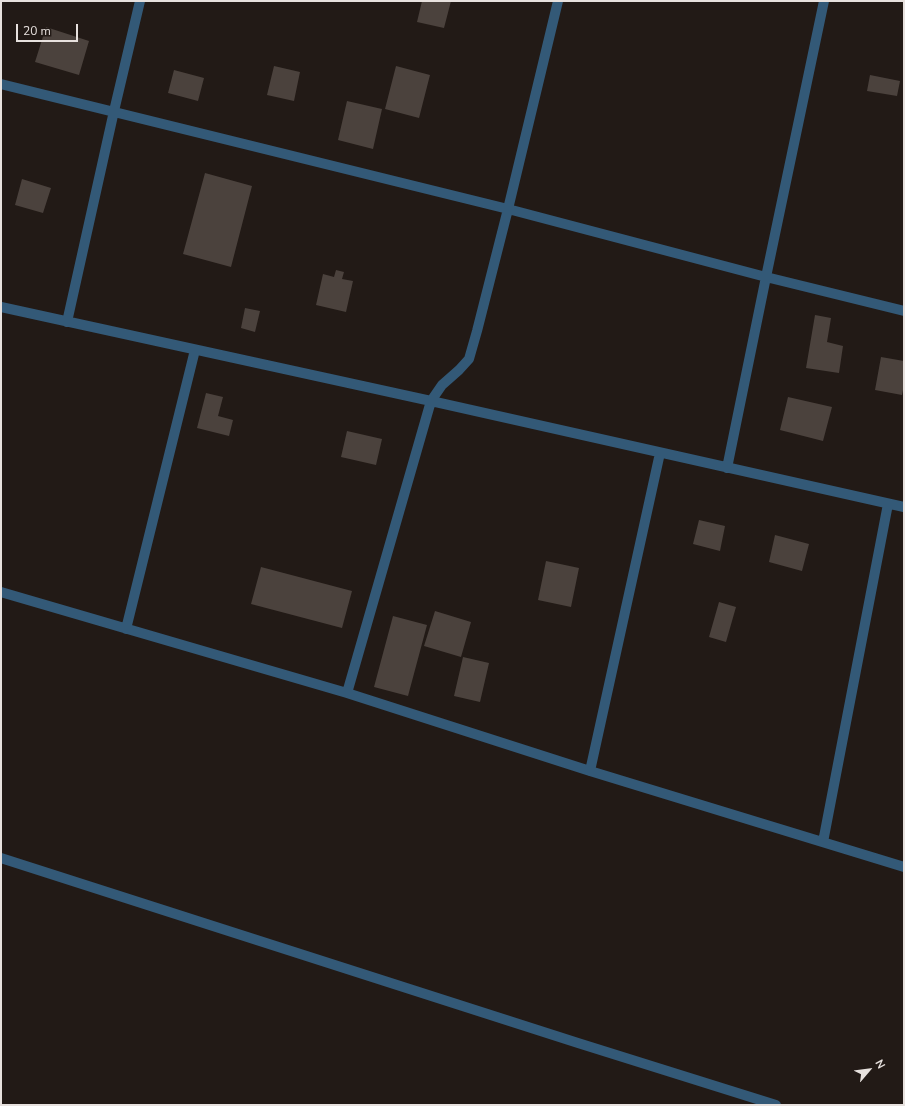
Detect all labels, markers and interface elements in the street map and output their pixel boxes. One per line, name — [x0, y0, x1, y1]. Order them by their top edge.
scale bar — [18, 16, 80, 42]
text: 20 m — [23, 23, 51, 39]
north arrow — [849, 1050, 889, 1090]
text: N — [871, 1057, 889, 1071]

